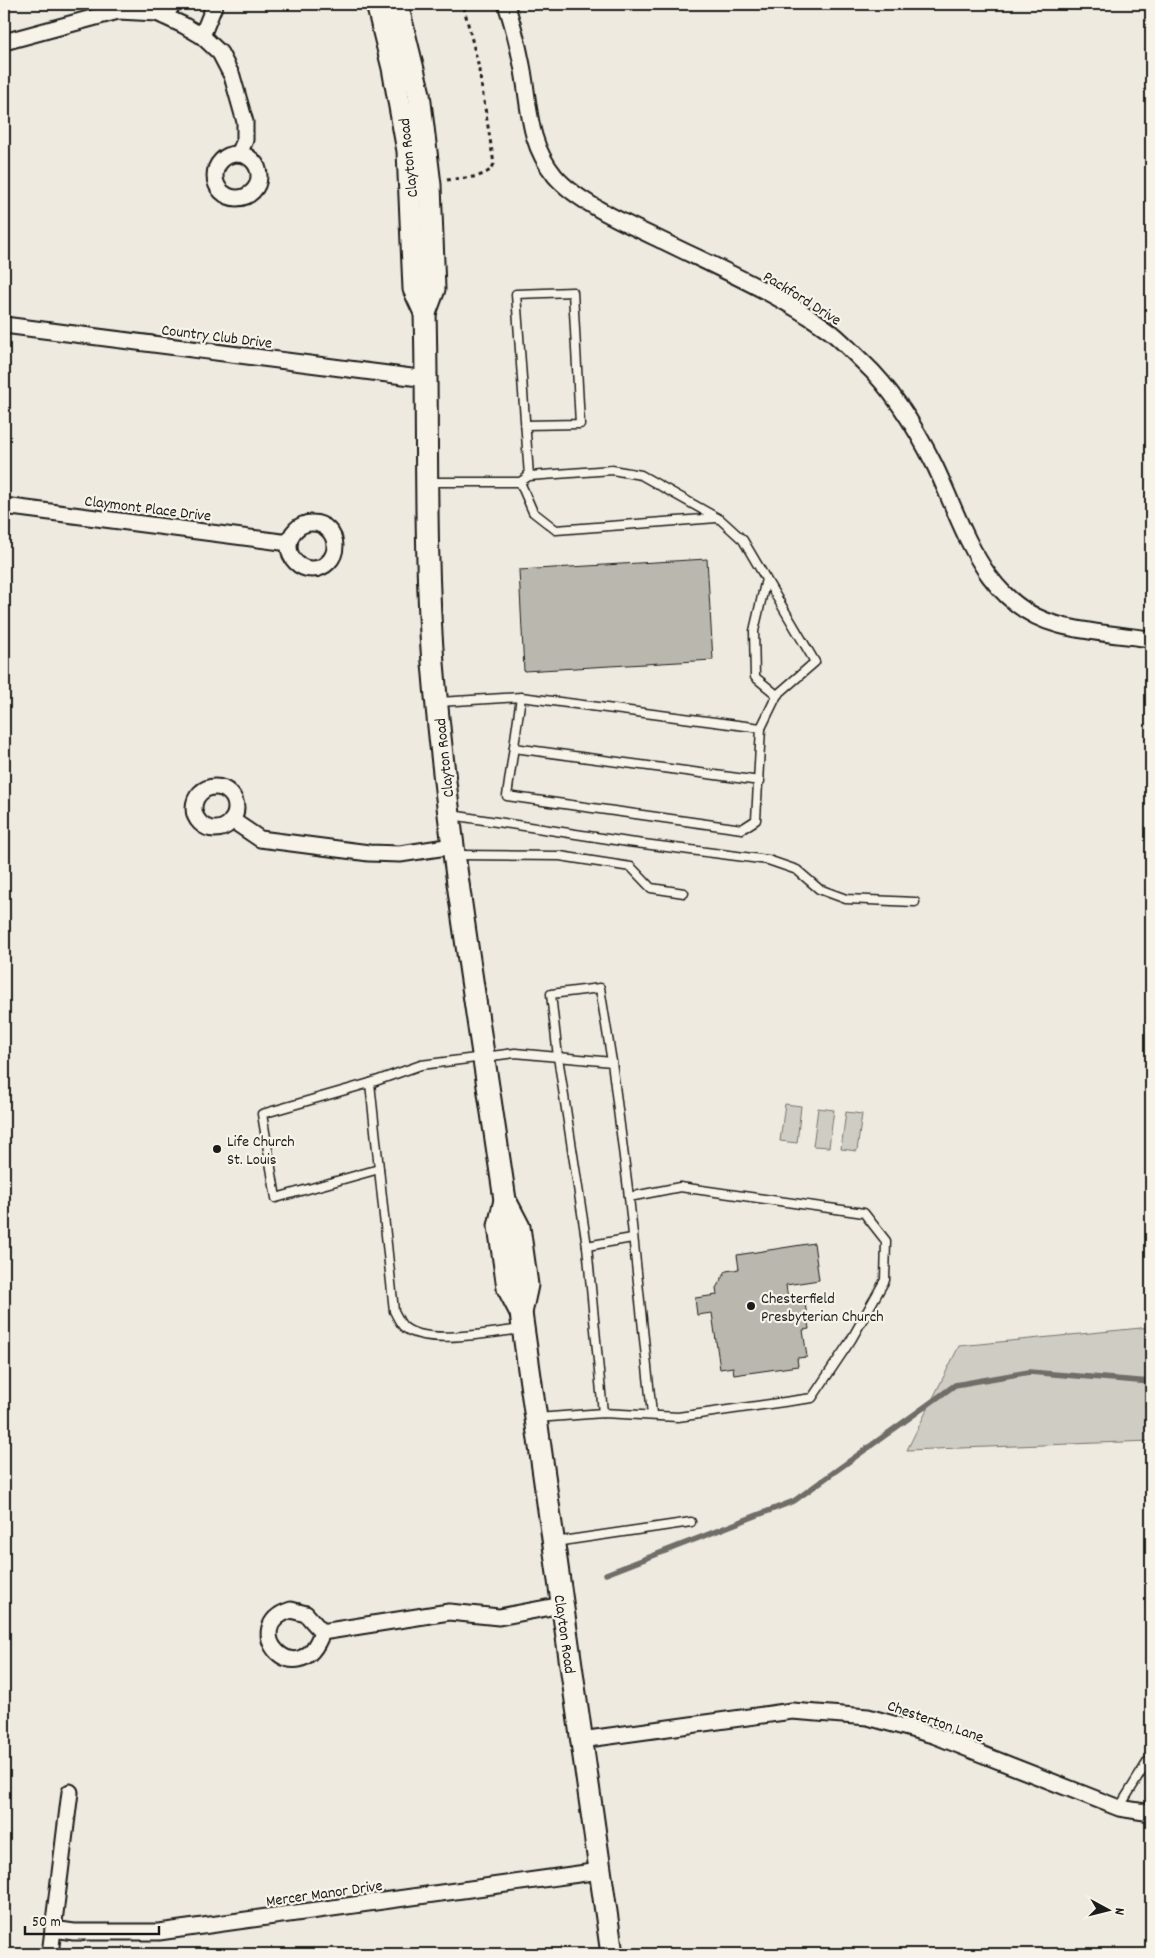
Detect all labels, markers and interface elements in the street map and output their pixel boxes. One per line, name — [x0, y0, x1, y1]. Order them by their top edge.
street label: Clayton Road — [394, 117, 425, 199]
street label: Packford Drive — [758, 266, 845, 332]
street label: Country Club Drive — [160, 319, 273, 356]
street label: Claymont Place Drive — [83, 490, 212, 529]
street label: Clayton Road — [430, 717, 461, 799]
place label: Life Church St. Louis — [227, 1131, 295, 1172]
marker: Life Church St. Louis — [211, 1143, 223, 1155]
place label: Chesterfield Presbyterian Church — [761, 1288, 884, 1329]
marker: Chesterfield Presbyterian Church — [745, 1300, 757, 1312]
street label: Clayton Road — [547, 1593, 580, 1675]
street label: Chesterton Lane — [884, 1695, 986, 1750]
street label: Mercer Manor Drive — [265, 1875, 384, 1914]
north arrow — [1082, 1886, 1132, 1936]
scale bar — [25, 1903, 159, 1935]
text: N — [1109, 1907, 1129, 1916]
text: 50 m — [32, 1912, 61, 1934]

